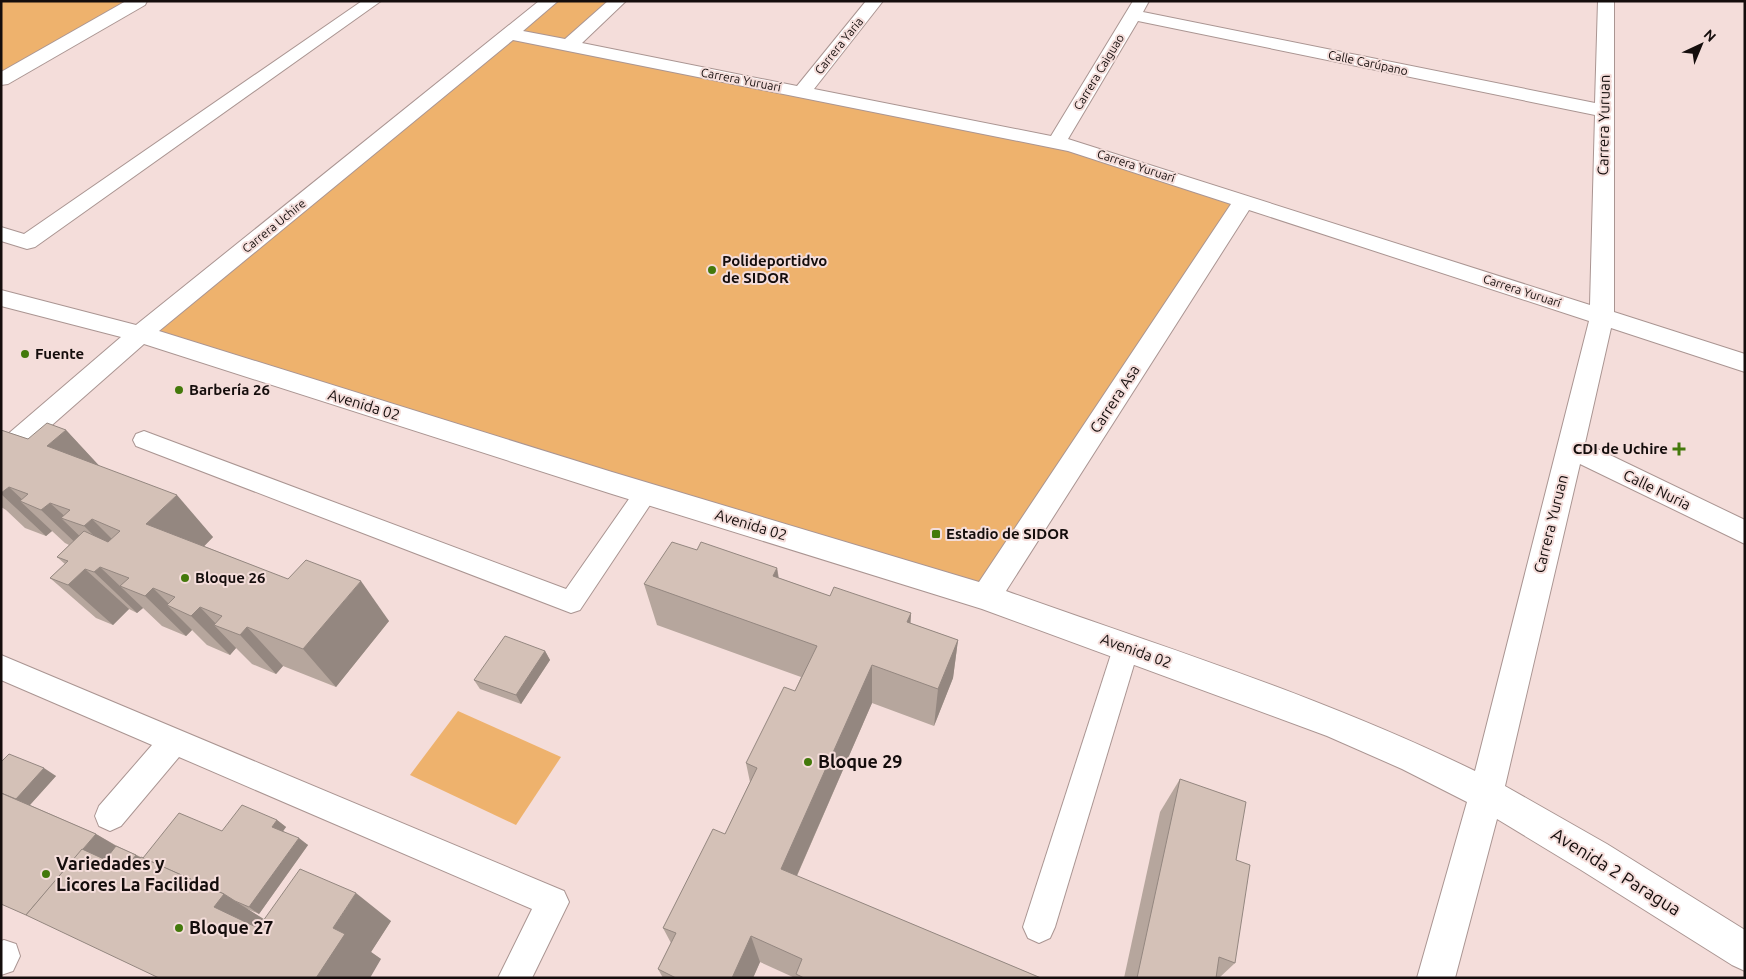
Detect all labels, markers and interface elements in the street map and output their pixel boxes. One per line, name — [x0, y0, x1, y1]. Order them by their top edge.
street label: Carrera Yaria — [812, 15, 865, 77]
north arrow — [1676, 20, 1726, 70]
text: N — [1701, 26, 1719, 45]
street label: Carrera Caiguao — [1071, 31, 1126, 112]
street label: Calle Carúpano — [1327, 48, 1409, 77]
street label: Carrera Yuruarí — [700, 65, 783, 94]
street label: Carrera Yuruan — [1594, 74, 1613, 176]
street label: Carrera Yuruarí — [1096, 147, 1178, 185]
street label: Carrera Uchire — [240, 196, 308, 255]
place label: Polideportidvo de SIDOR — [722, 252, 827, 286]
marker: Polideportidvo de SIDOR — [706, 264, 718, 276]
street label: Carrera Yuruarí — [1482, 272, 1564, 310]
place label: Fuente — [35, 345, 84, 362]
marker: Fuente — [19, 348, 31, 360]
street label: Carrera Asa — [1086, 362, 1143, 436]
place label: Barbería 26 — [189, 381, 270, 398]
marker: Barbería 26 — [173, 384, 185, 396]
street label: Avenida 02 — [326, 386, 402, 423]
place label: CDI de Uchire — [1573, 440, 1668, 457]
marker: CDI de Uchire — [1672, 442, 1686, 456]
street label: Calle Nuria — [1621, 466, 1694, 513]
street label: Carrera Yuruan — [1530, 473, 1571, 575]
street label: Avenida 02 — [713, 506, 789, 543]
place label: Estadio de SIDOR — [946, 525, 1069, 542]
marker: Estadio de SIDOR — [930, 528, 942, 540]
place label: Bloque 26 — [195, 569, 265, 586]
marker: Bloque 26 — [179, 572, 191, 584]
street label: Avenida 02 — [1098, 630, 1174, 671]
place label: Bloque 29 — [818, 751, 902, 771]
marker: Bloque 29 — [802, 756, 814, 768]
street label: Avenida 2 Paragua — [1548, 823, 1685, 919]
place label: Variedades y Licores La Facilidad — [56, 853, 220, 894]
marker: Variedades y Licores La Facilidad — [40, 868, 52, 880]
place label: Bloque 27 — [189, 917, 273, 937]
marker: Bloque 27 — [173, 922, 185, 934]

